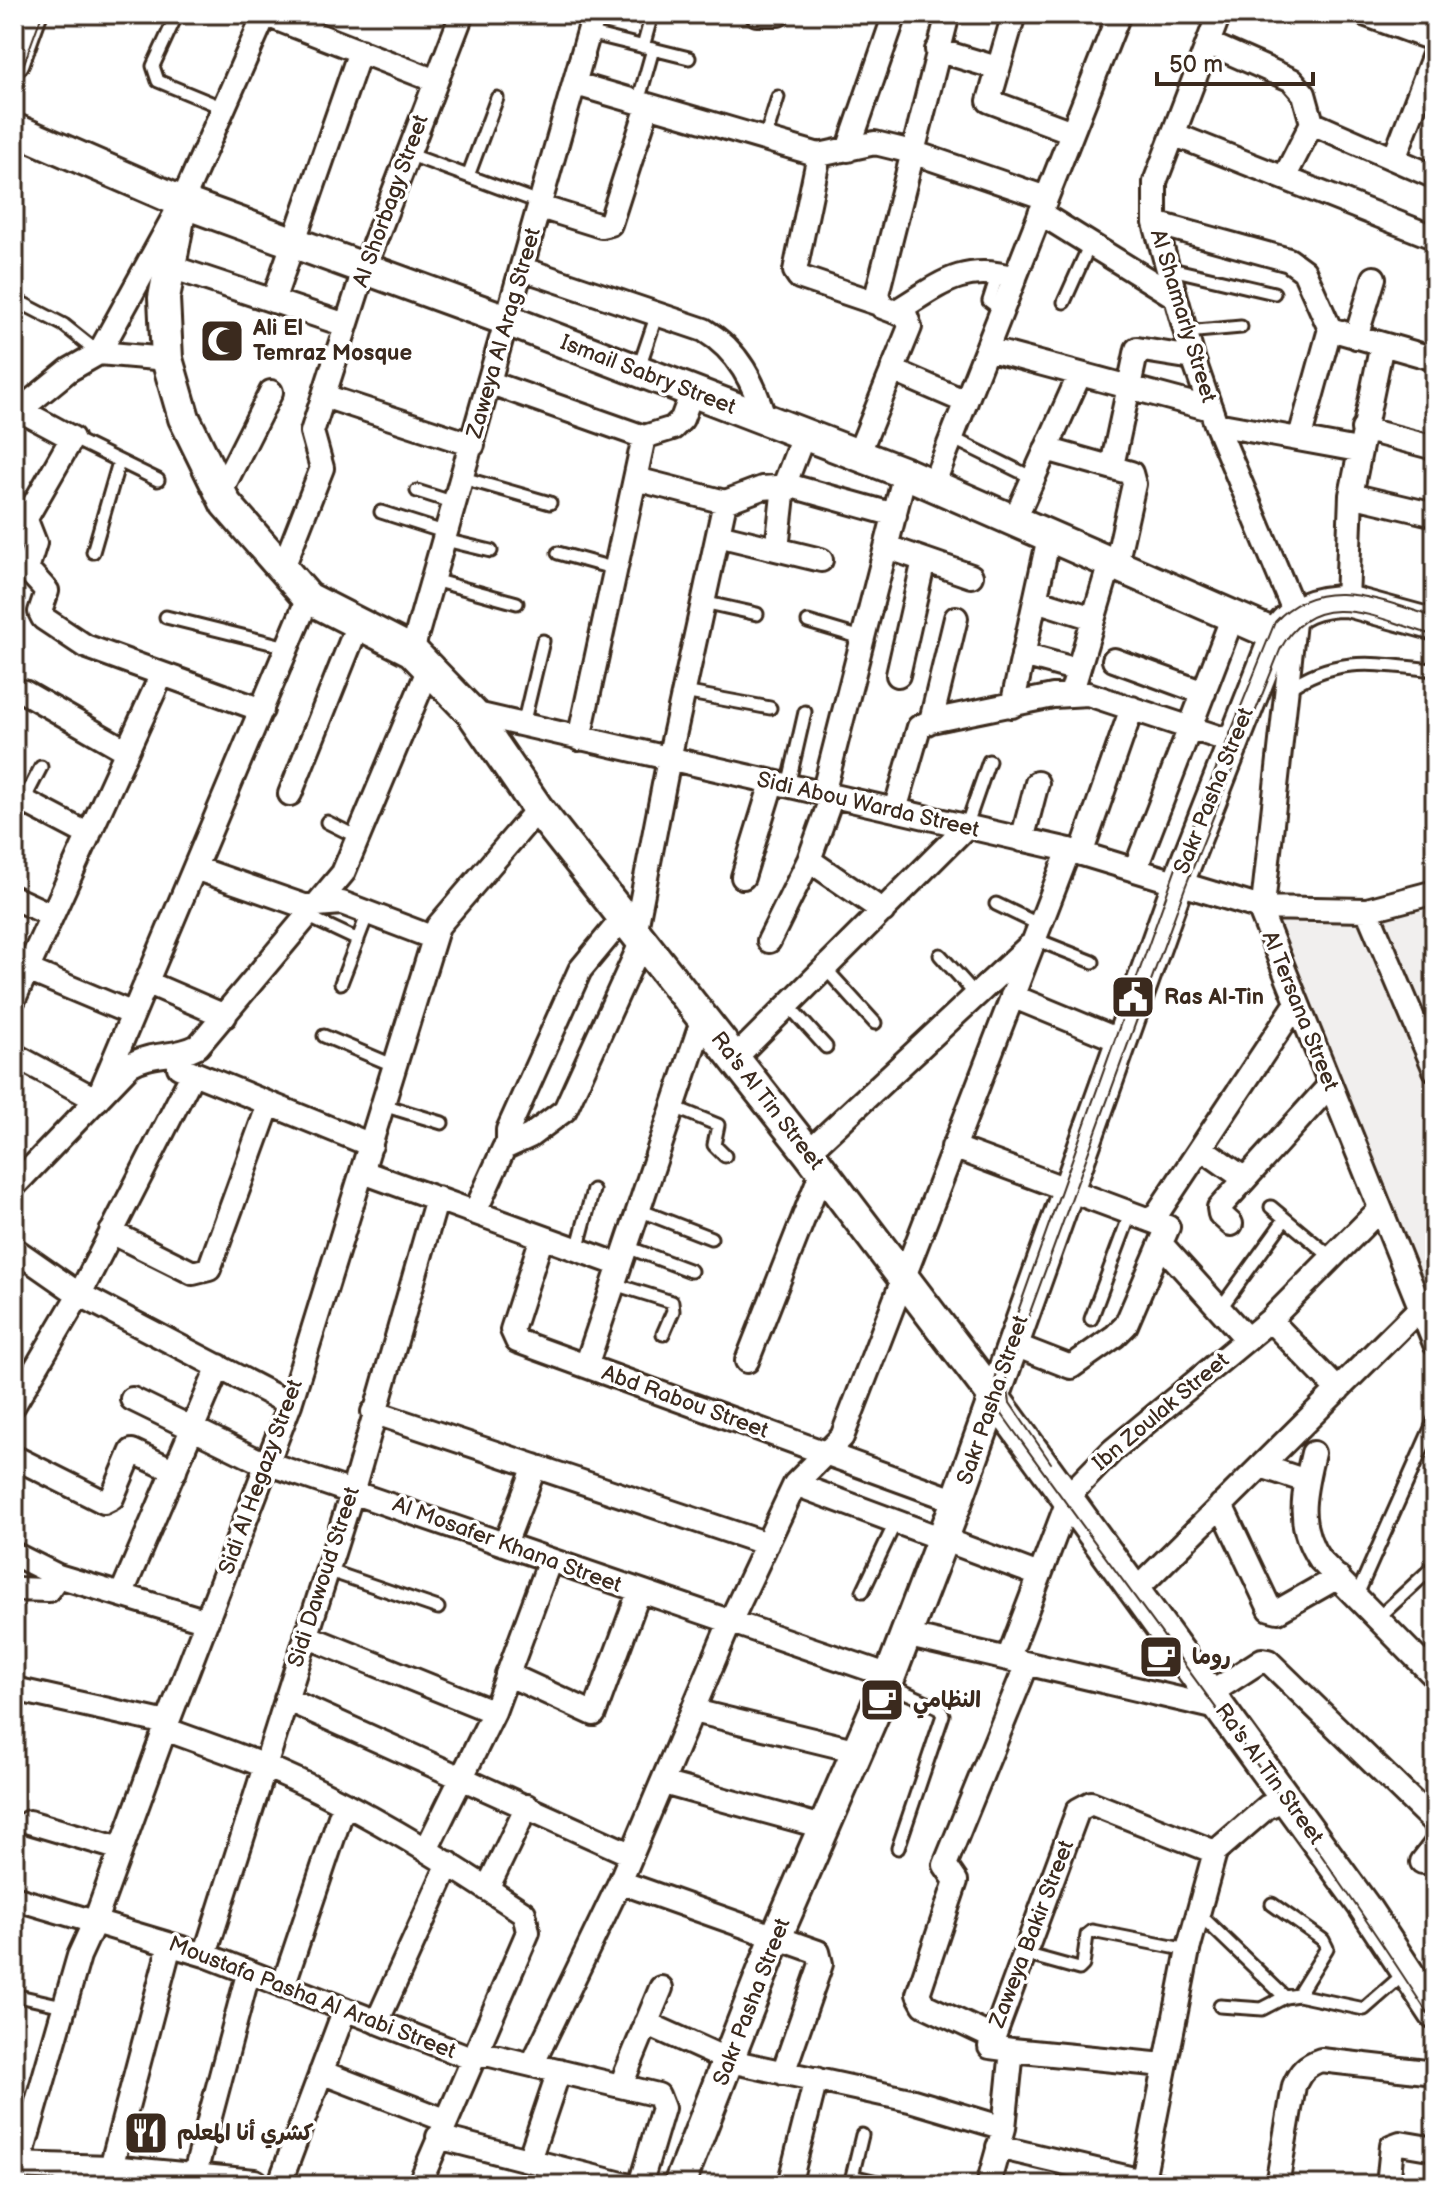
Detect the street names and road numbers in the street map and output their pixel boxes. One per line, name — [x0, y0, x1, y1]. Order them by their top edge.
street label: Al Shorbagy Street — [347, 111, 435, 291]
street label: Zaweya Al Arag Street — [461, 225, 547, 442]
street label: Al Shamarly Street — [1144, 226, 1222, 406]
street label: Ismail Sabry Street — [557, 329, 740, 421]
street label: Sakr Pasha Street — [1168, 704, 1260, 878]
street label: Sidi Abou Warda Street — [754, 766, 982, 844]
street label: Al Tersana Street — [1256, 927, 1344, 1095]
street label: Ra's Al Tin Street — [705, 1027, 829, 1176]
street label: Sakr Pasha Street — [951, 1312, 1035, 1488]
street label: Ibn Zoulak Street — [1087, 1347, 1235, 1477]
street label: Abd Rabou Street — [598, 1359, 772, 1445]
street label: Sidi Al Hegazy Street — [213, 1376, 309, 1578]
street label: Sidi Dawoud Street — [282, 1483, 366, 1671]
street label: Al Mosafer Khana Street — [389, 1491, 625, 1599]
street label: Ra's Al Tin Street — [1209, 1698, 1329, 1850]
street label: Zaweya Bakir Street — [983, 1836, 1080, 2032]
street label: Sakr Pasha Street — [708, 1914, 796, 2090]
street label: Moustafa Pasha Al Arabi Street — [165, 1931, 460, 2065]

